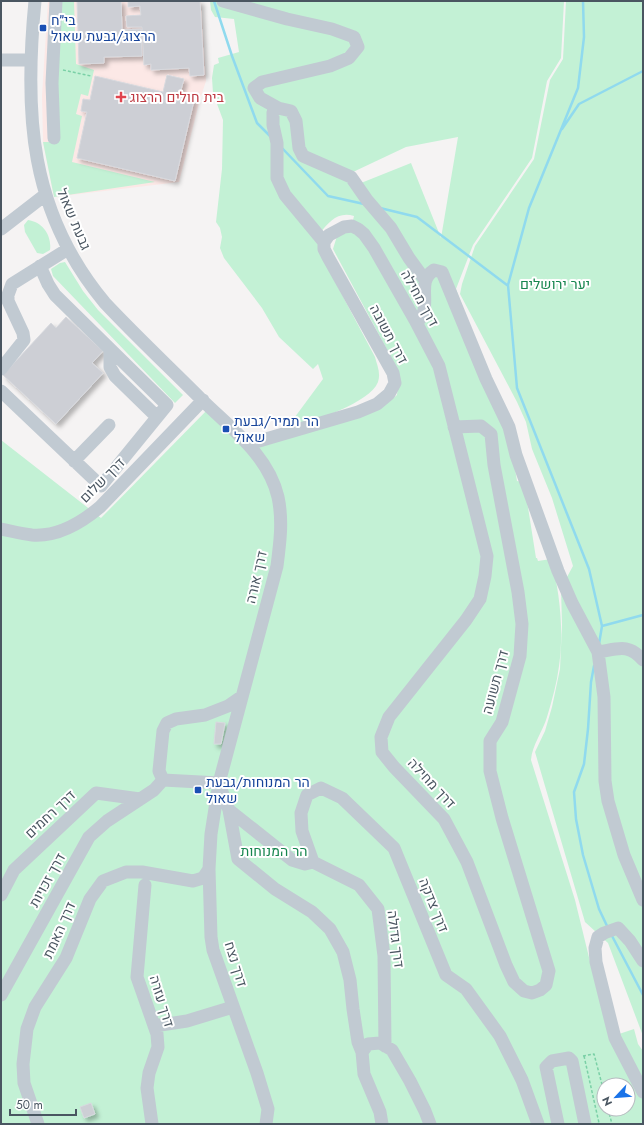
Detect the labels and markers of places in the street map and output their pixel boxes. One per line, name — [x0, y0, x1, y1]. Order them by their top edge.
place label: בי״ח הרצוג/גבעת שאול — [51, 10, 156, 46]
marker: בי״ח הרצוג/גבעת שאול — [38, 23, 48, 33]
place label: בית חולים הרצוג — [130, 87, 225, 107]
marker: בית חולים הרצוג — [115, 91, 127, 103]
place label: הר תמיר/גבעת שאול — [234, 411, 319, 447]
marker: הר תמיר/גבעת שאול — [221, 424, 231, 434]
place label: הר המנוחות/גבעת שאול — [206, 772, 310, 808]
marker: הר המנוחות/גבעת שאול — [193, 785, 203, 795]

